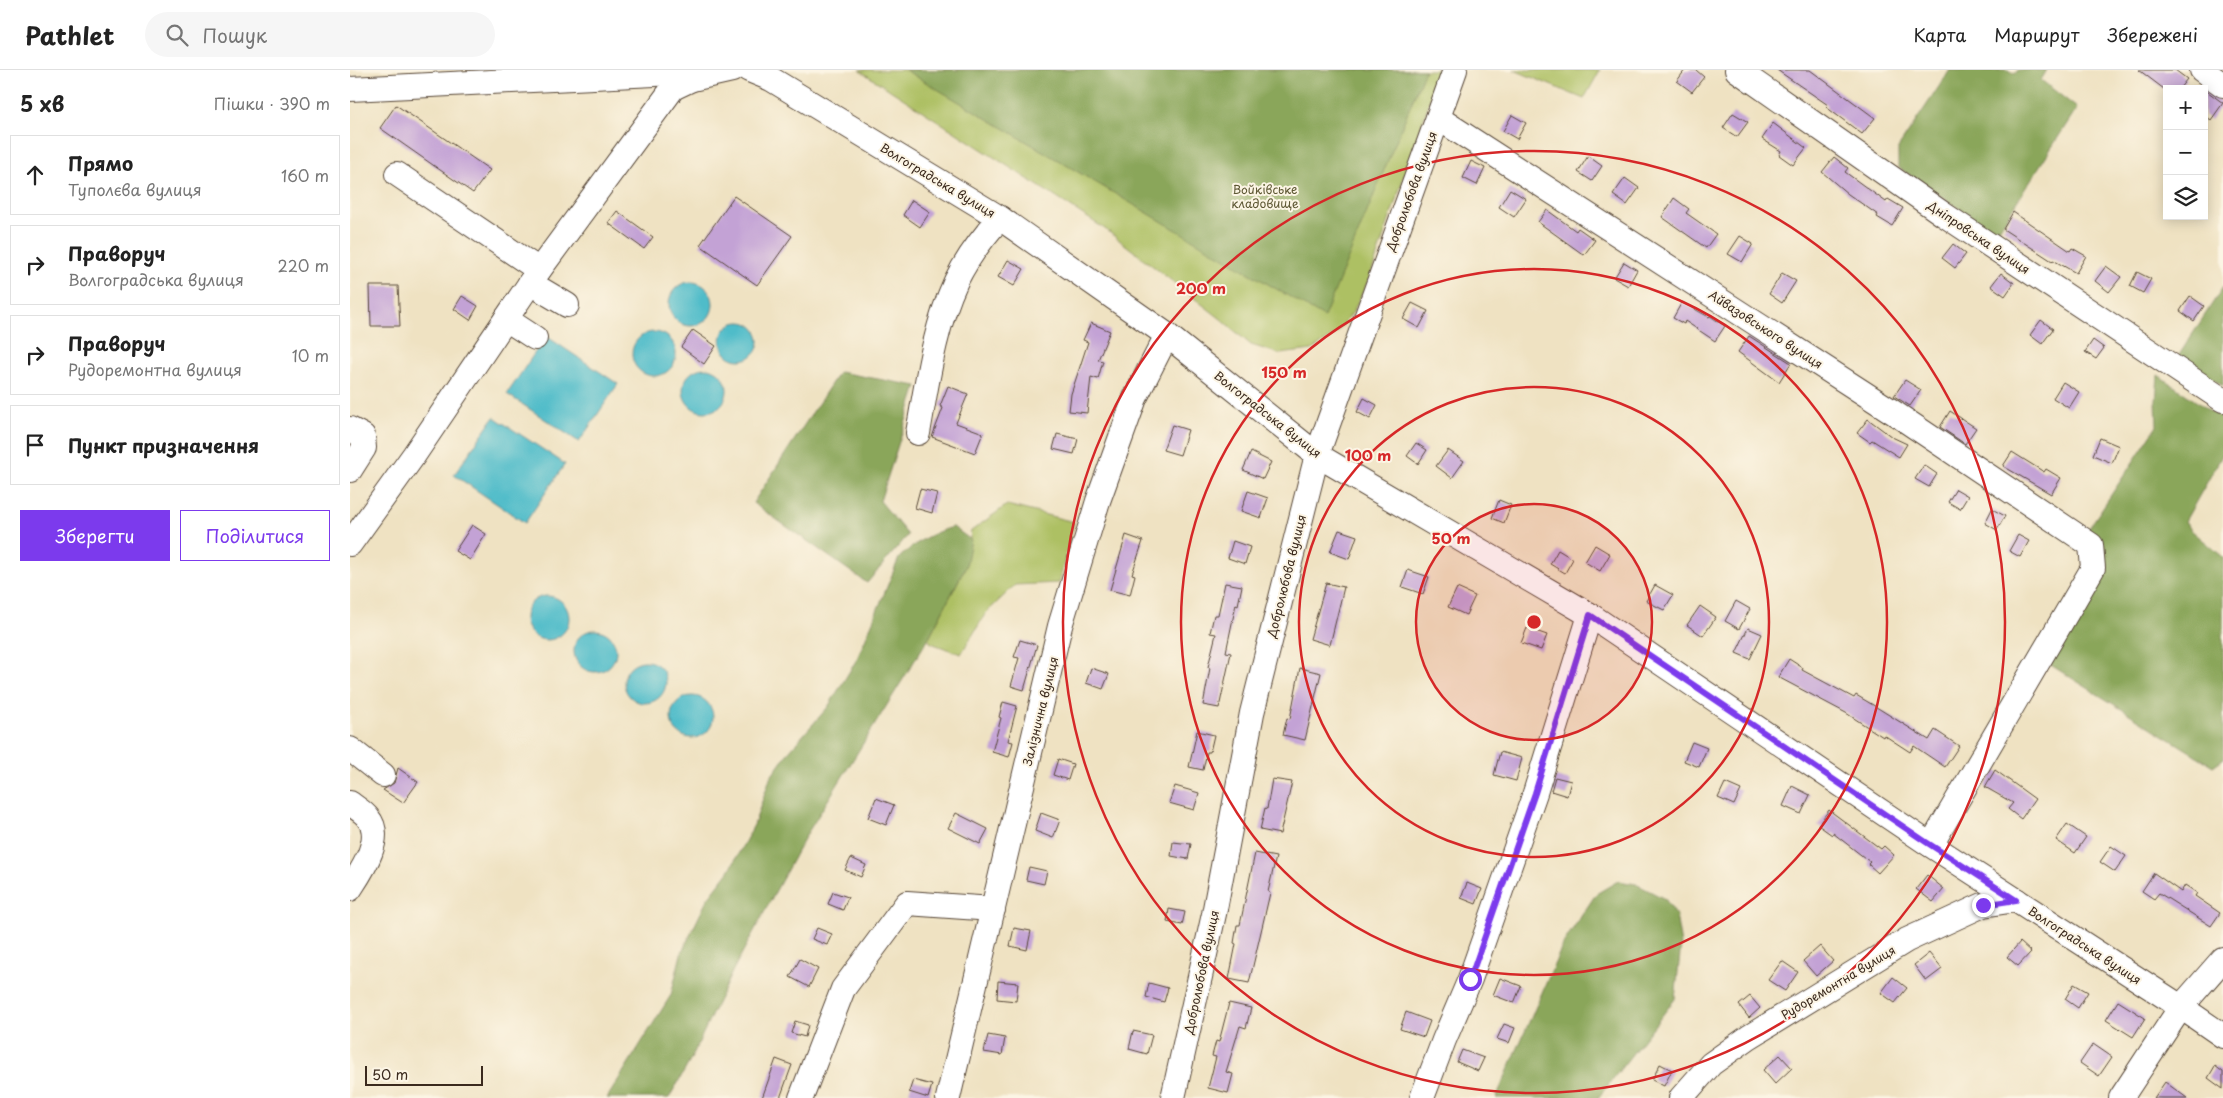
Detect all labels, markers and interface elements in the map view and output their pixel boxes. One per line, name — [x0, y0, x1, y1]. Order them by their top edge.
search box — [145, 12, 495, 57]
text: Pathlet — [25, 17, 115, 53]
icon: search — [163, 21, 191, 49]
text: Пошук — [203, 21, 267, 49]
text: Карта — [1913, 21, 1966, 48]
text: Маршрут — [1994, 21, 2079, 48]
text: Збережені — [2107, 21, 2198, 48]
map controls — [2163, 85, 2208, 220]
button: + — [2163, 85, 2208, 130]
text: 5 хв — [20, 87, 64, 119]
text: Пішки · 390 m — [214, 91, 330, 115]
street label: Добролюбова вулиця — [1381, 129, 1441, 254]
button: − — [2163, 130, 2208, 175]
street label: Волгоградська вулиця — [877, 138, 999, 222]
text: Прямо — [68, 149, 133, 177]
icon: ahead — [21, 161, 49, 189]
text: 160 m — [281, 163, 329, 187]
button: layers — [2163, 175, 2208, 220]
text: Туполєва вулиця — [68, 177, 202, 201]
park label: Войківське кладовище — [1231, 180, 1299, 212]
street label: Дніпровська вулиця — [1923, 195, 2034, 278]
text: Праворуч — [68, 239, 165, 267]
icon: right — [21, 251, 49, 279]
text: 220 m — [278, 253, 329, 277]
text: Волгоградська вулиця — [68, 267, 244, 291]
text: 200 m — [1176, 276, 1226, 299]
street label: Айвазовського вулиця — [1705, 285, 1827, 373]
text: Праворуч — [68, 329, 165, 357]
icon: right — [21, 341, 49, 369]
text: 10 m — [292, 343, 329, 367]
text: Рудоремонтна вулиця — [68, 357, 242, 381]
text: 150 m — [1261, 360, 1307, 383]
street label: Волгоградська вулиця — [1211, 366, 1325, 462]
icon: arrive — [21, 431, 49, 459]
text: Пункт призначення — [68, 431, 259, 459]
text: 100 m — [1345, 443, 1391, 466]
button: Зберегти — [20, 510, 170, 561]
button: Поділитися — [180, 510, 330, 561]
street label: Добролюбова вулиця — [1262, 513, 1310, 640]
text: 50 m — [1432, 526, 1470, 549]
centre of rings — [1525, 613, 1543, 631]
street label: Залізнична вулиця — [1017, 655, 1062, 768]
route end — [1972, 894, 1995, 917]
street label: Волгоградська вулиця — [2025, 902, 2145, 988]
street label: Добролюбова вулиця — [1179, 908, 1223, 1037]
street label: Рудоремонтна вулиця — [1777, 941, 1899, 1023]
route start — [1459, 968, 1482, 991]
scale bar — [365, 1063, 482, 1086]
text: 50 m — [372, 1064, 408, 1085]

